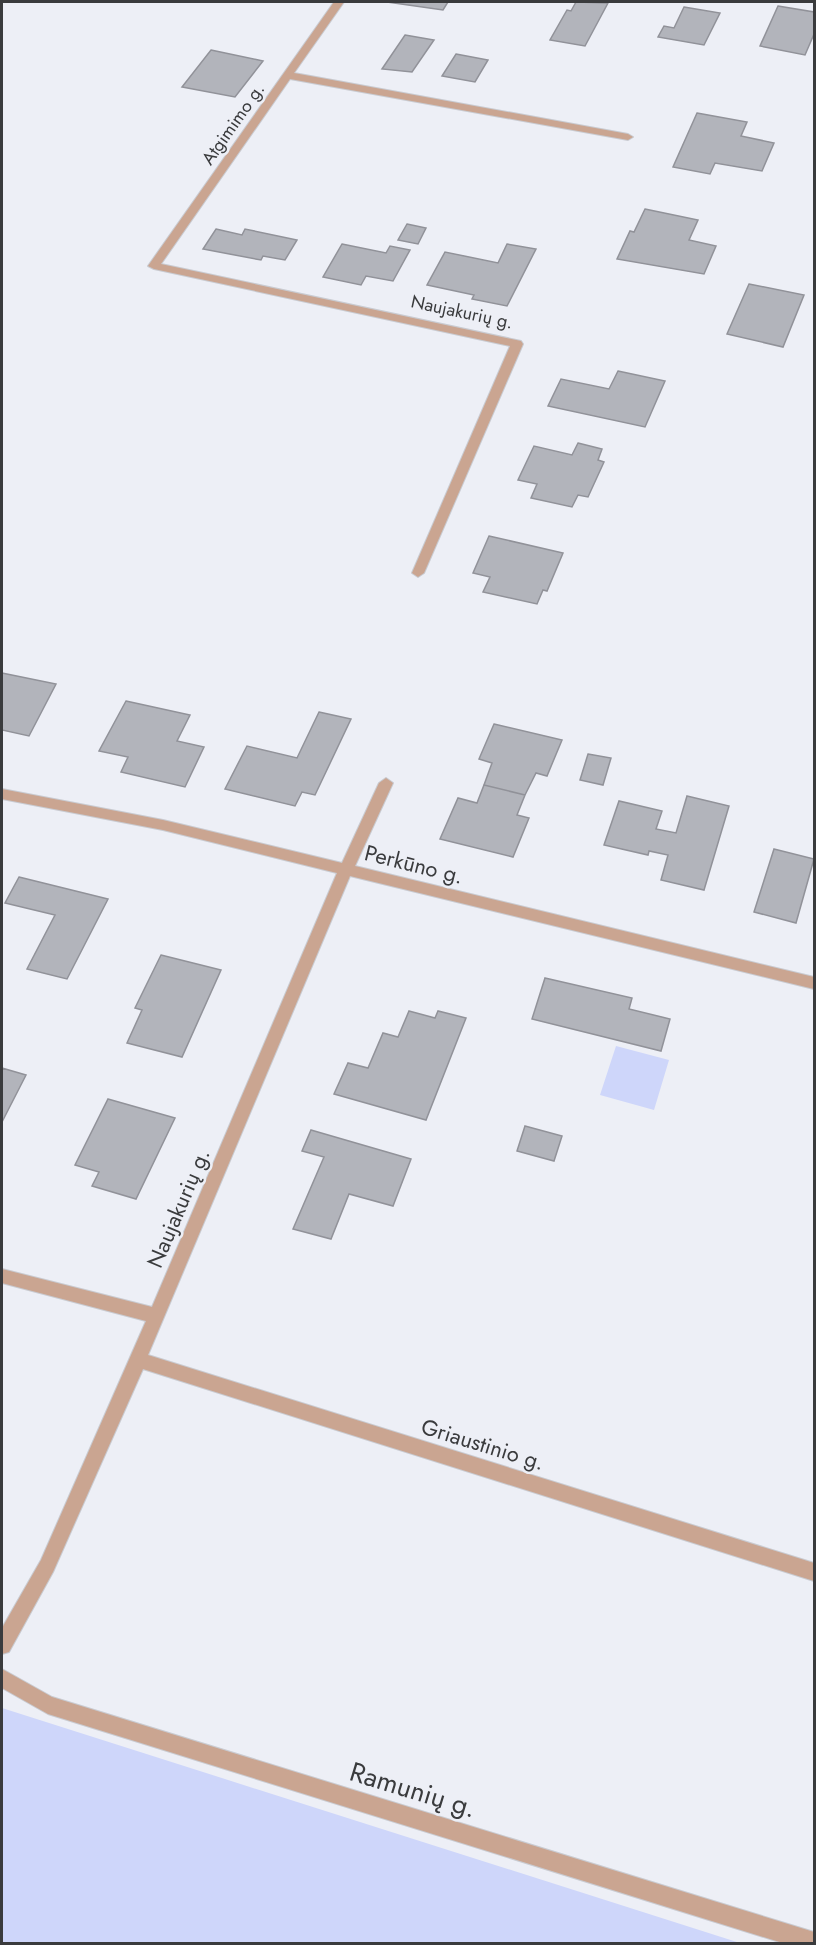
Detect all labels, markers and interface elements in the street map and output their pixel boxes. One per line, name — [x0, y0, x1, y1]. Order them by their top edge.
street label: Atgimimo g. — [195, 78, 271, 170]
street label: Naujakurių g. — [409, 288, 515, 336]
street label: Perkūno g. — [361, 836, 467, 892]
street label: Naujakurių g. — [138, 1143, 218, 1273]
street label: Griaustinio g. — [417, 1410, 549, 1478]
street label: Ramunių g. — [345, 1752, 481, 1827]

